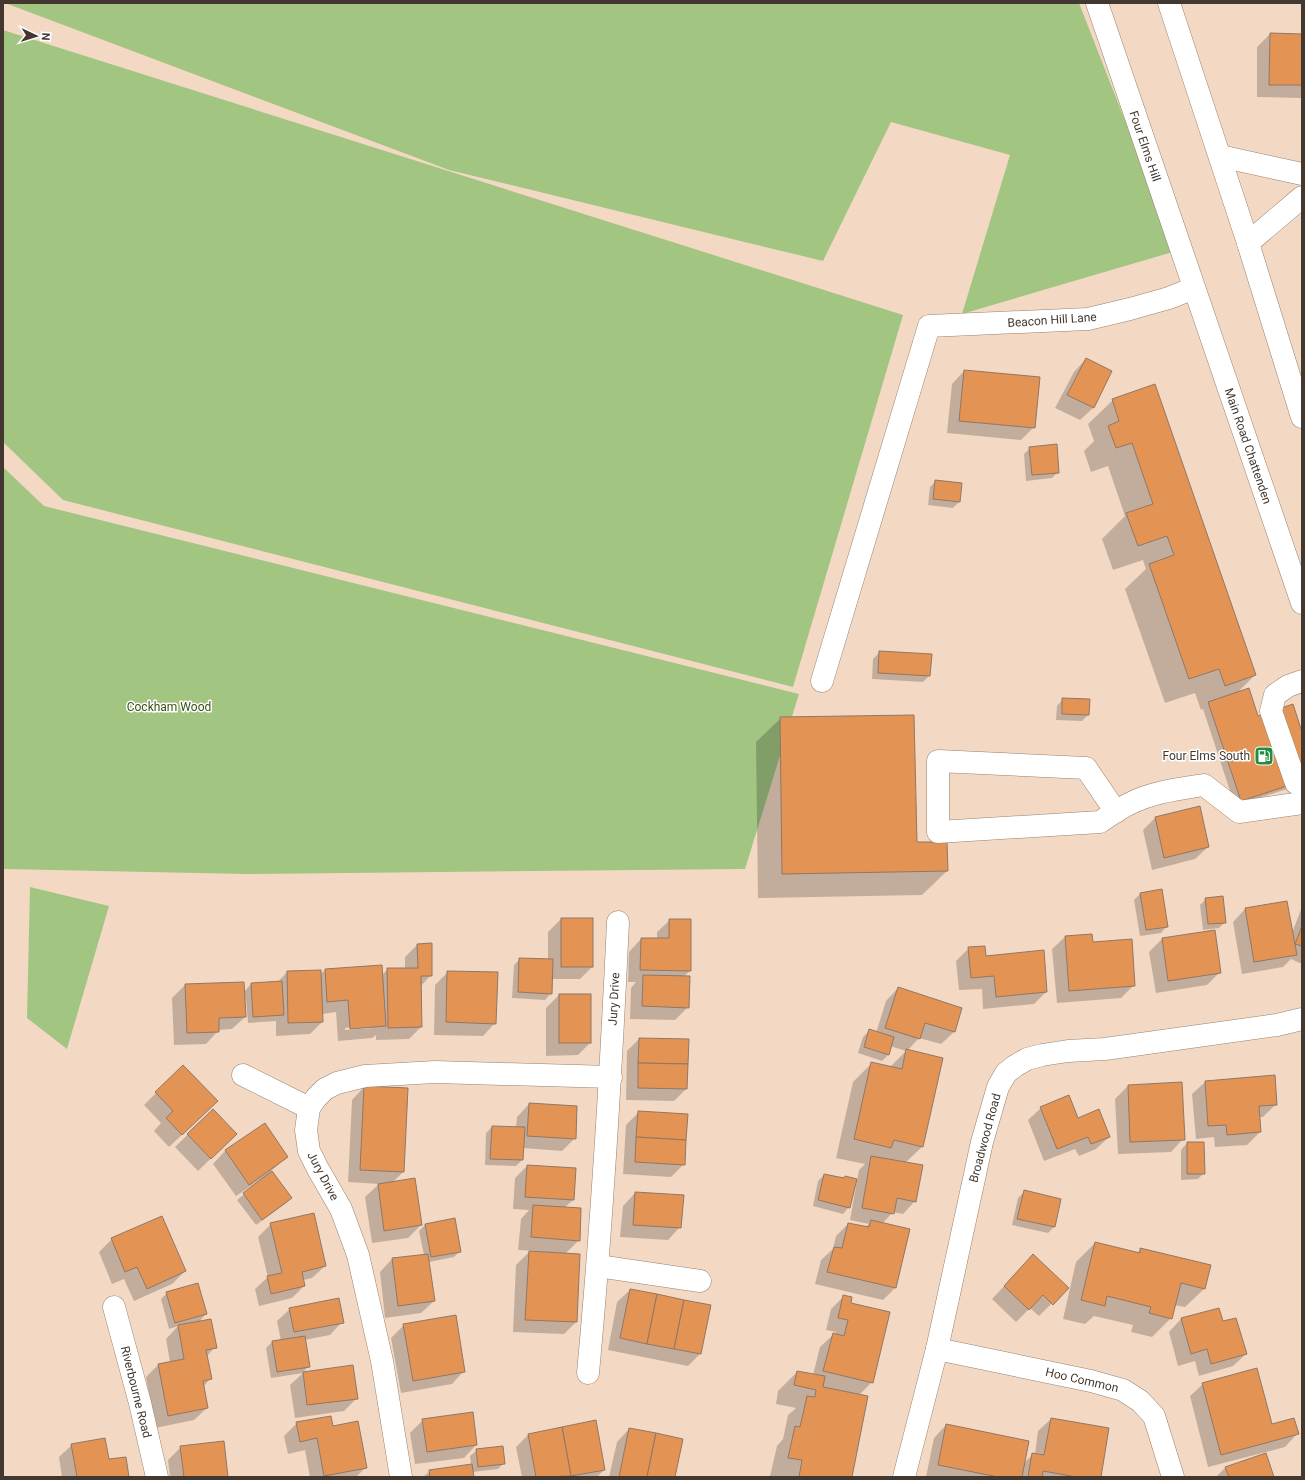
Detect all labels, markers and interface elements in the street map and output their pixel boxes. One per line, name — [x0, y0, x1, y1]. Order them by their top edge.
north arrow — [16, 16, 56, 56]
text: N — [39, 32, 52, 41]
street label: Four Elms Hill — [1126, 109, 1164, 183]
street label: Beacon Hill Lane — [1007, 310, 1097, 330]
street label: Main Road Chattenden — [1222, 386, 1274, 506]
park label: Cockham Wood — [127, 700, 211, 714]
fuel station icon: Four Elms South — [1253, 745, 1275, 767]
place label: Four Elms South — [1162, 749, 1250, 763]
street label: Jury Drive — [606, 972, 622, 1026]
street label: Broadwood Road — [966, 1092, 1004, 1184]
street label: Jury Drive — [304, 1149, 342, 1203]
street label: Riverbourne Road — [118, 1345, 154, 1439]
street label: Hoo Common — [1044, 1365, 1120, 1395]

